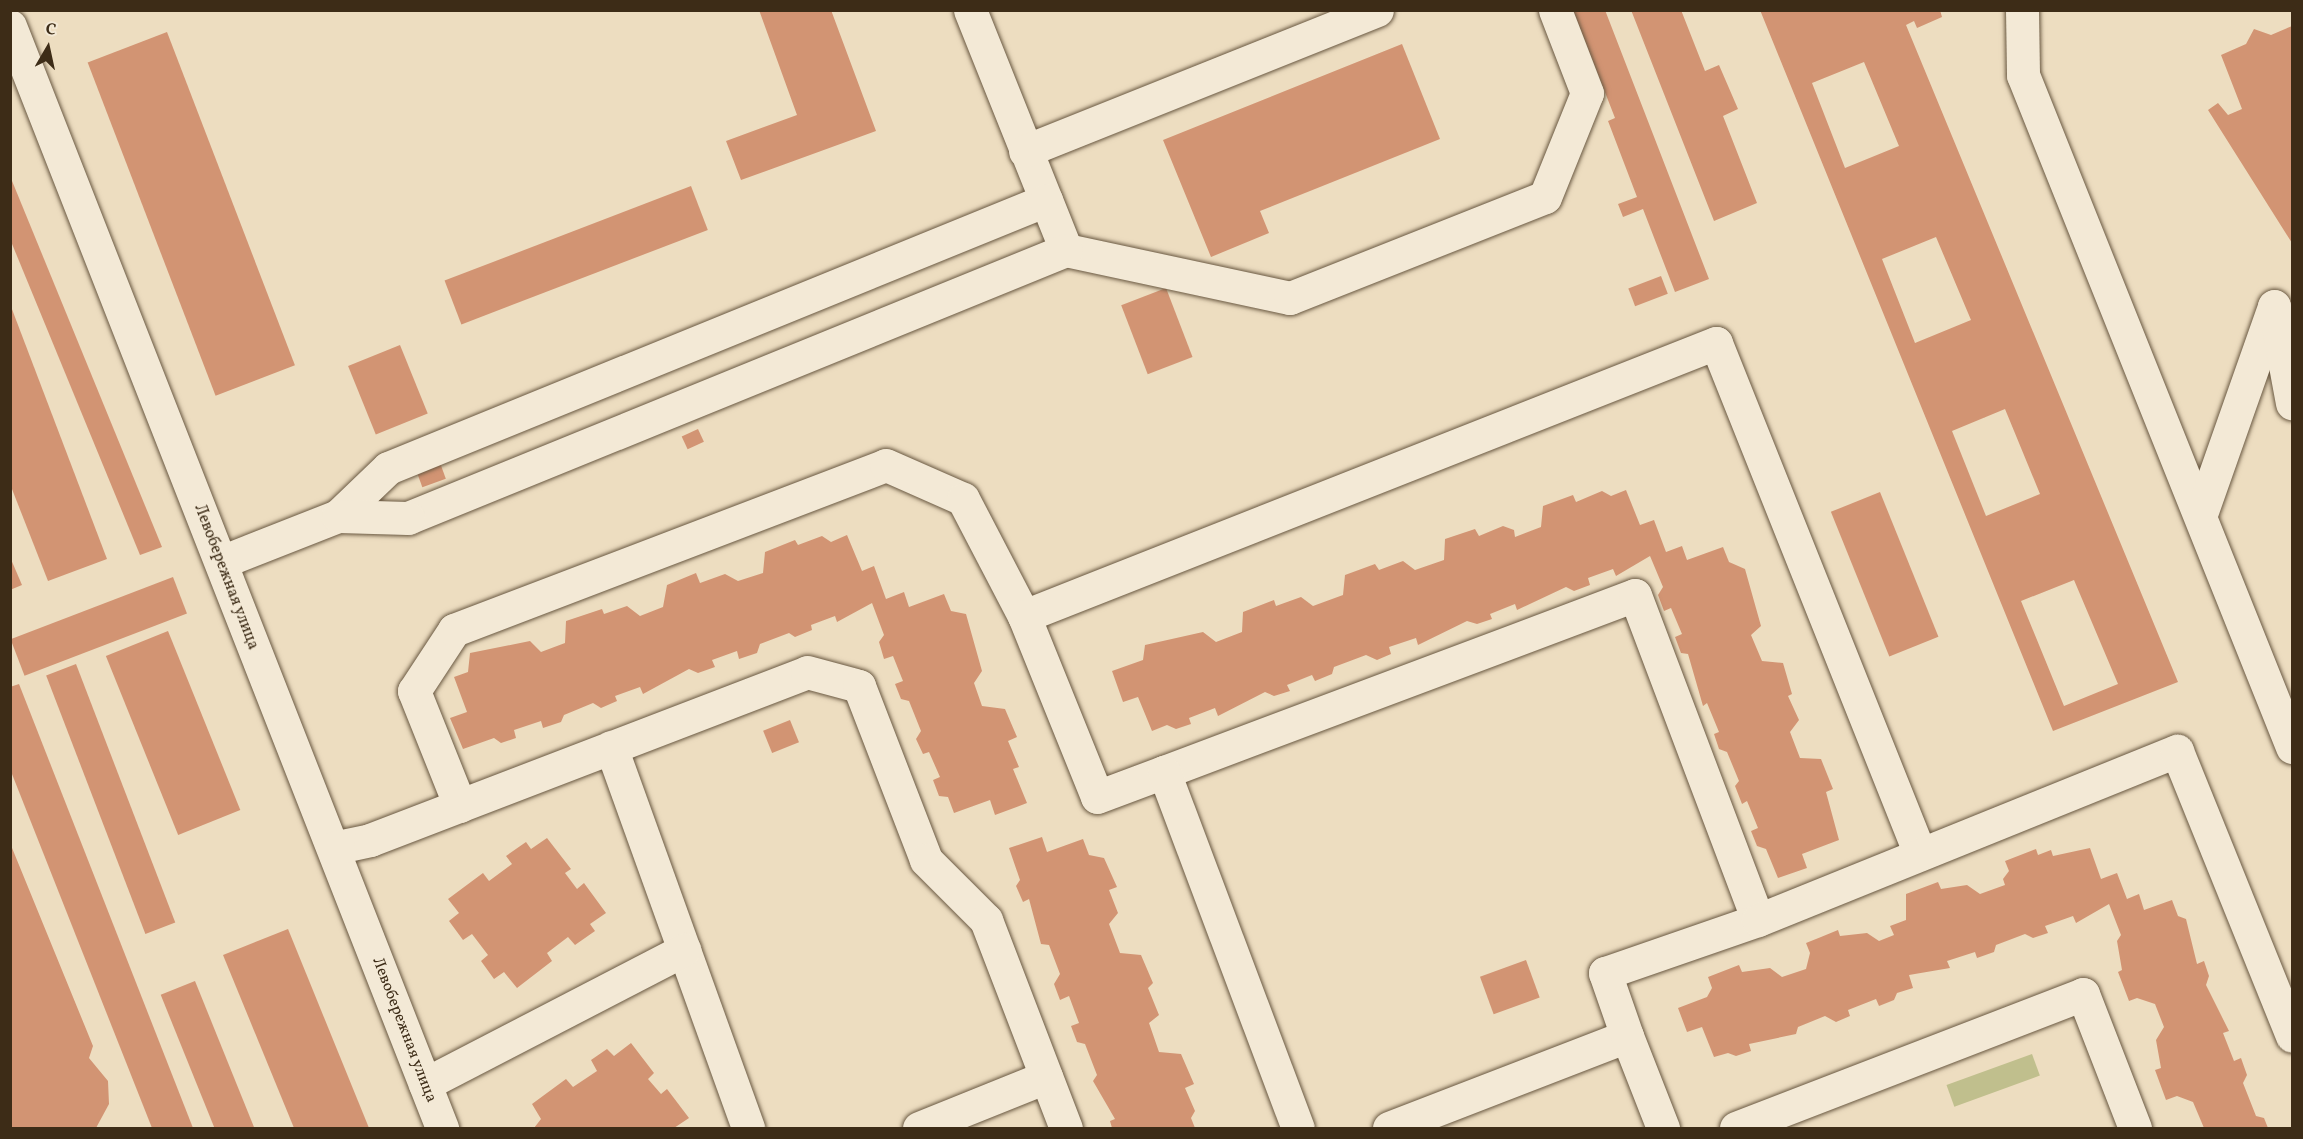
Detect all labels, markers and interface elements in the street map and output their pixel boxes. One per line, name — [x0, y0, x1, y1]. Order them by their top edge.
north arrow — [18, 18, 78, 78]
text: С — [44, 19, 58, 42]
street label: Левобережная улица — [189, 502, 263, 652]
street label: Левобережная улица — [367, 955, 441, 1105]

